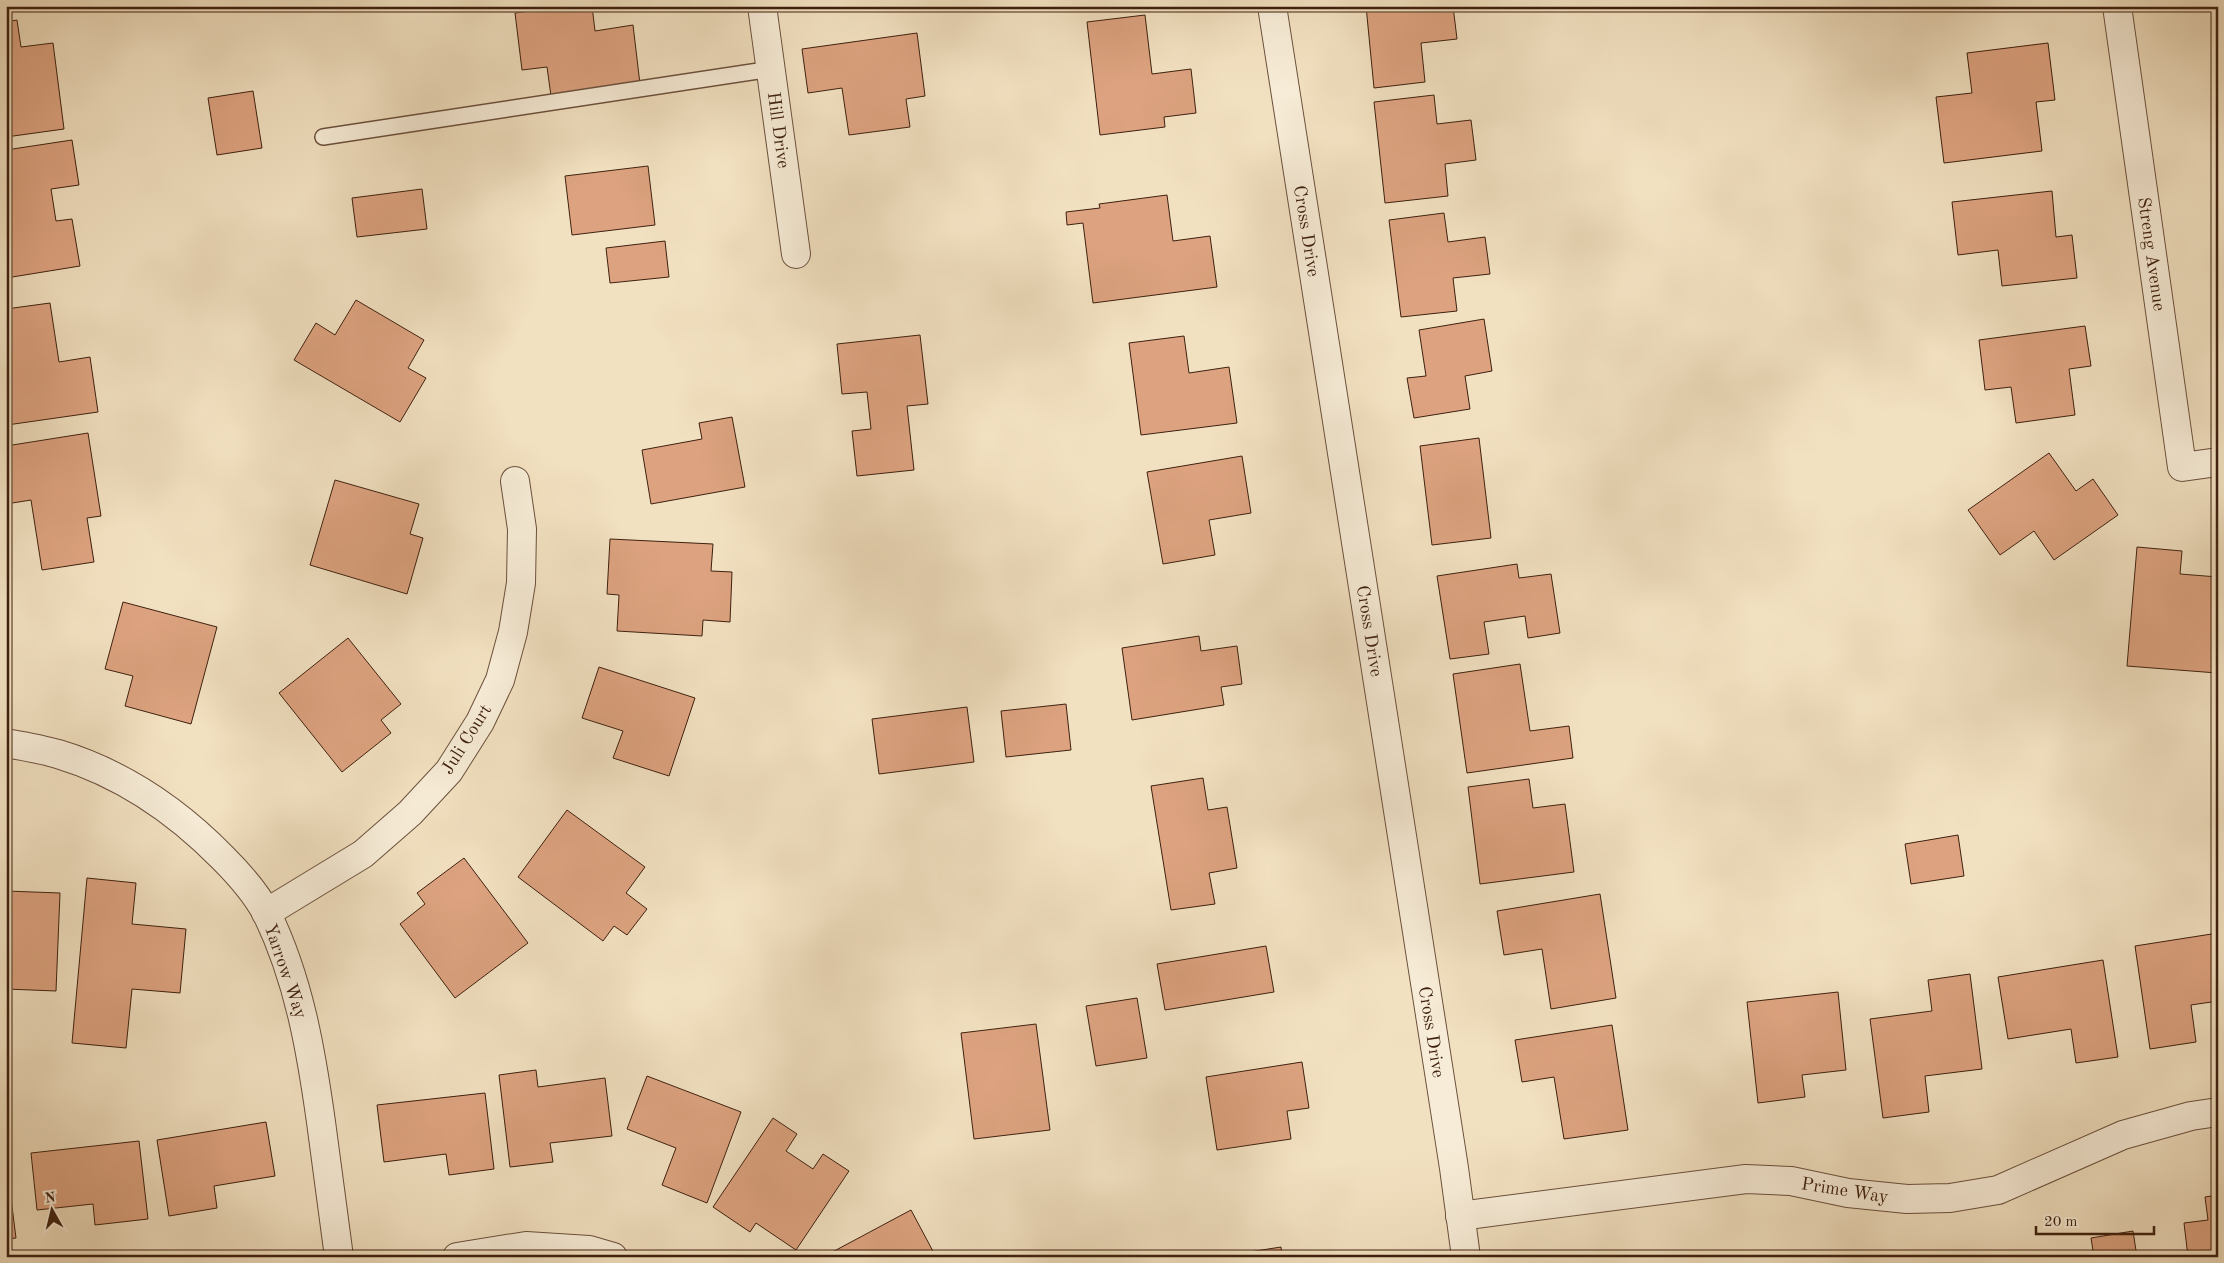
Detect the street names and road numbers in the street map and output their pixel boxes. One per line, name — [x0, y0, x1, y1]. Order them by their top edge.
street label: Hill Drive — [764, 91, 792, 170]
street label: Cross Drive — [1290, 184, 1322, 278]
street label: Streng Avenue — [2134, 196, 2168, 312]
street label: Cross Drive — [1353, 584, 1385, 678]
street label: Juli Court — [438, 702, 495, 778]
street label: Yarrow Way — [260, 922, 310, 1022]
street label: Cross Drive — [1415, 985, 1447, 1079]
street label: Prime Way — [1800, 1175, 1890, 1207]

